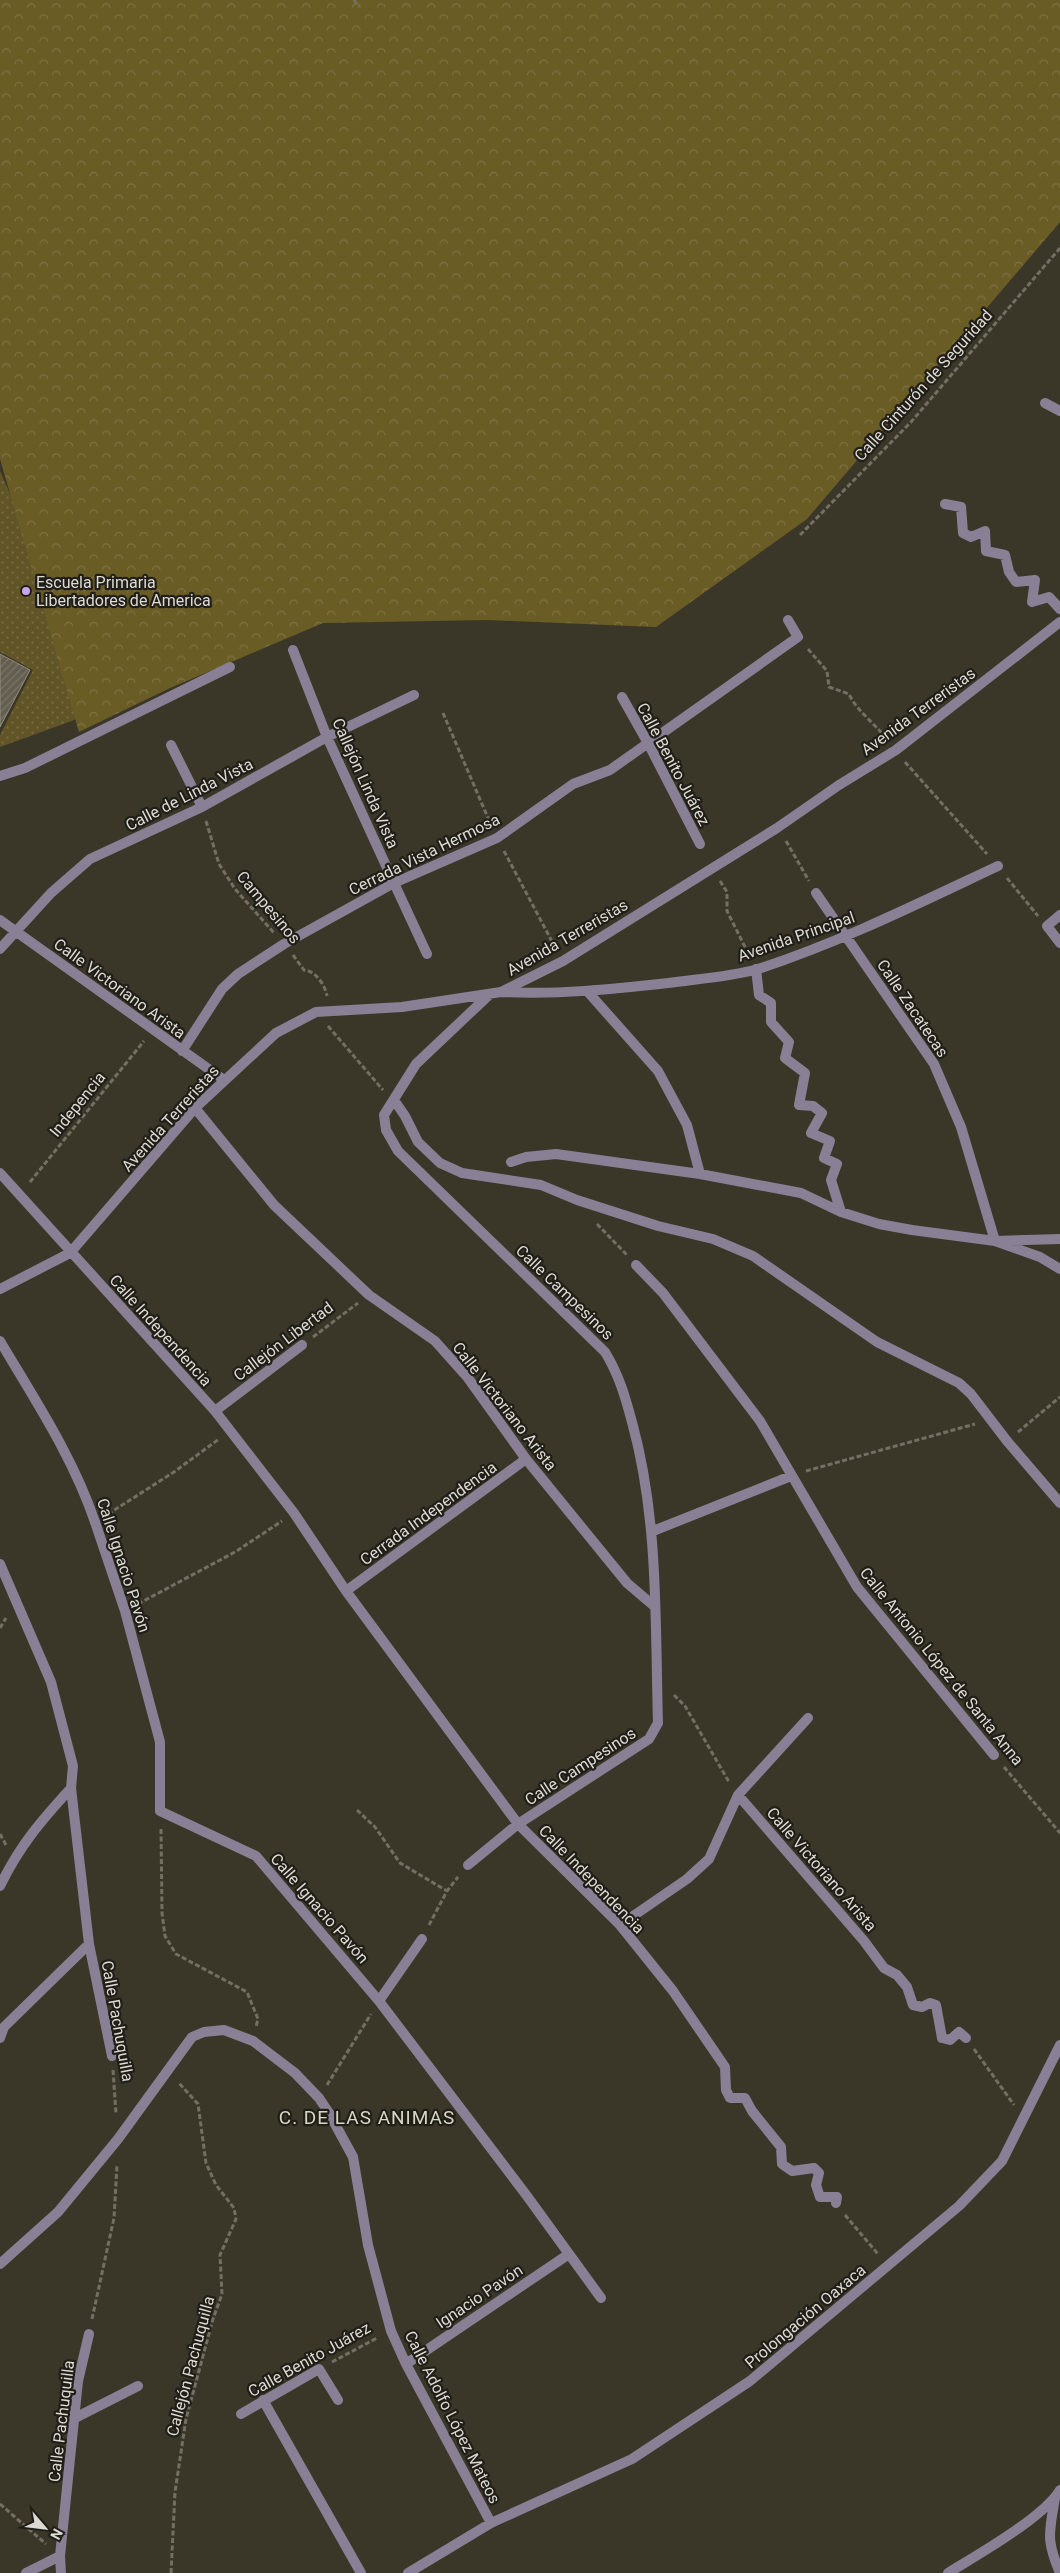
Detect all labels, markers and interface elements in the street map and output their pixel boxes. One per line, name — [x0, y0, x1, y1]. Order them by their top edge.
street label: Calle Cinturón de Seguridad — [850, 306, 996, 465]
place label: Escuela Primaria Libertadores de America — [36, 573, 211, 610]
marker: Escuela Primaria Libertadores de America — [20, 585, 32, 597]
street label: Avenida Terreristas — [857, 664, 979, 759]
street label: Calle Benito Juárez — [633, 699, 714, 829]
street label: Callejón Linda Vista — [328, 715, 403, 851]
street label: Calle de Linda Vista — [122, 754, 256, 835]
street label: Cerrada Vista Hermosa — [346, 810, 503, 899]
street label: Campesinos — [233, 867, 304, 948]
street label: Avenida Terreristas — [503, 895, 631, 980]
street label: Avenida Principal — [735, 908, 857, 965]
street label: Calle Victoriano Arista — [50, 934, 189, 1042]
street label: Calle Zacatecas — [873, 956, 952, 1061]
street label: Avenida Terreristas — [118, 1061, 223, 1175]
street label: Indepencia — [45, 1068, 109, 1141]
street label: Calle Campesinos — [512, 1241, 617, 1344]
street label: Calle Independencia — [106, 1271, 216, 1390]
street label: Callejón Libertad — [230, 1298, 337, 1385]
street label: Calle Victoriano Arista — [449, 1338, 561, 1474]
street label: Cerrada Independencia — [356, 1457, 500, 1569]
street label: Calle Ignacio Pavón — [93, 1496, 154, 1635]
street label: Calle Antonio López de Santa Anna — [856, 1564, 1027, 1769]
street label: Calle Campesinos — [521, 1724, 639, 1809]
street label: Calle Victoriano Arista — [763, 1804, 881, 1935]
street label: Calle Independencia — [535, 1821, 648, 1938]
street label: Calle Ignacio Pavón — [267, 1849, 373, 1967]
street label: Calle Pachuquilla — [98, 1959, 137, 2083]
district label: C. DE LAS ANIMAS — [279, 2106, 455, 2129]
street label: Ignacio Pavón — [432, 2260, 526, 2332]
street label: Prolongación Oaxaca — [741, 2260, 870, 2372]
street label: Callejón Pachuquilla — [163, 2294, 218, 2438]
street label: Calle Benito Juárez — [245, 2318, 374, 2401]
street label: Calle Adolfo López Mateos — [401, 2328, 504, 2507]
street label: Calle Pachuquilla — [45, 2359, 78, 2483]
north arrow — [20, 2503, 70, 2553]
text: N — [47, 2526, 66, 2542]

